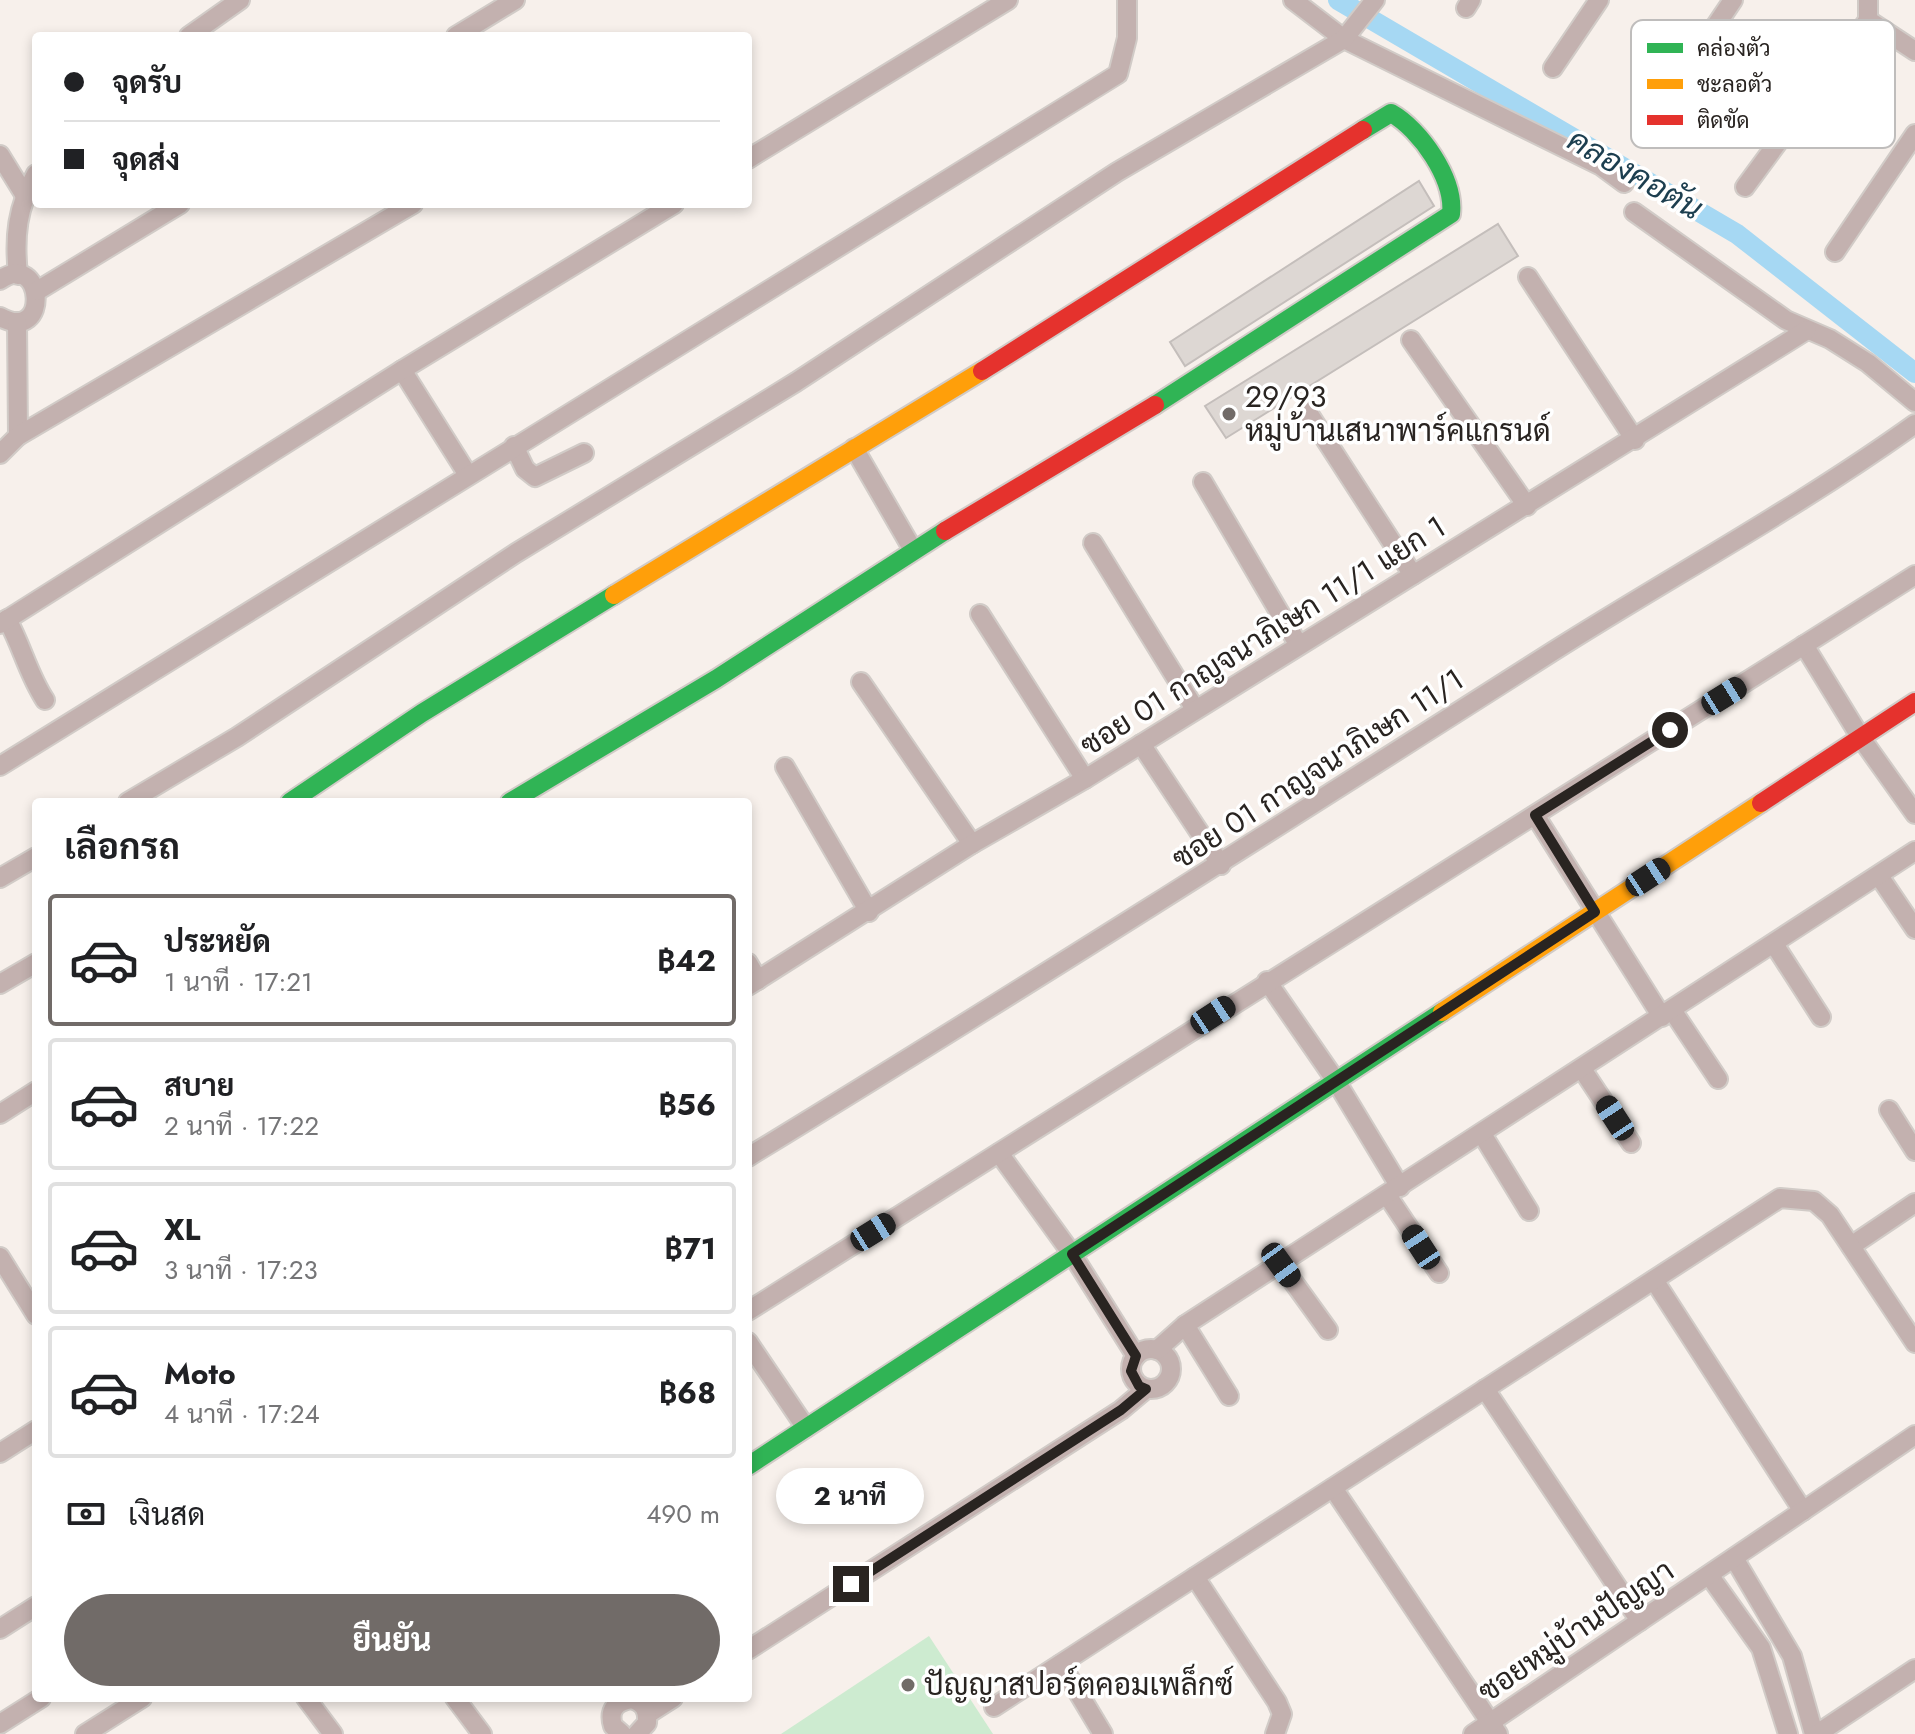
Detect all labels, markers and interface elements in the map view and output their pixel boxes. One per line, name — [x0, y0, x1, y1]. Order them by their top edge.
legend — [1631, 20, 1895, 148]
text: คล่องตัว — [1697, 32, 1771, 64]
text: จุดรับ — [112, 61, 182, 104]
text: ชะลอตัว — [1697, 68, 1772, 100]
text: ติดขัด — [1697, 104, 1749, 136]
water label: คลองคอตัน — [1559, 117, 1711, 231]
text: จุดส่ง — [112, 138, 180, 181]
place label: 29/93 หมู่บ้านเสนาพาร์คแกรนด์ — [1245, 375, 1551, 452]
marker: 29/93 หมู่บ้านเสนาพาร์คแกรนด์ — [1220, 405, 1238, 423]
street label: ซอย 01 กาญจนาภิเษก 11/1 แยก 1 — [1072, 505, 1454, 766]
street label: ซอย 01 กาญจนาภิเษก 11/1 — [1163, 658, 1472, 879]
car — [1697, 673, 1751, 719]
route start — [1652, 712, 1688, 748]
text: เลือกรถ — [64, 820, 180, 872]
car — [1621, 854, 1675, 900]
text: ประหยัด — [164, 920, 271, 963]
icon: car — [68, 924, 140, 996]
text: ฿42 — [657, 939, 716, 982]
text: 1 นาที · 17:21 — [164, 963, 313, 1001]
car — [1186, 992, 1240, 1038]
text: สบาย — [164, 1064, 234, 1107]
icon: car — [68, 1068, 140, 1140]
text: ฿56 — [658, 1083, 716, 1126]
car — [1592, 1091, 1638, 1145]
text: 2 นาที · 17:22 — [164, 1107, 319, 1145]
text: XL — [164, 1208, 200, 1251]
car — [846, 1209, 900, 1255]
icon: car — [68, 1212, 140, 1284]
car — [1398, 1220, 1444, 1274]
text: ฿71 — [665, 1227, 716, 1270]
car — [1257, 1239, 1305, 1291]
text: 3 นาที · 17:23 — [164, 1251, 318, 1289]
text: Moto — [164, 1352, 236, 1395]
icon: car — [68, 1356, 140, 1428]
text: ฿68 — [659, 1371, 716, 1414]
text: 4 นาที · 17:24 — [164, 1395, 320, 1433]
callout: 2 นาที — [777, 1468, 925, 1524]
text: 2 นาที — [814, 1477, 886, 1515]
icon: cash — [64, 1492, 108, 1536]
text: เงินสด — [128, 1493, 205, 1536]
text: 490 m — [646, 1495, 720, 1533]
street label: ซอยหมู่บ้านปัญญา — [1469, 1549, 1682, 1712]
route end — [833, 1566, 869, 1602]
button: ยืนยัน — [64, 1594, 720, 1686]
place label: ปัญญาสปอร์ตคอมเพล็กซ์ — [924, 1663, 1234, 1706]
marker: ปัญญาสปอร์ตคอมเพล็กซ์ — [899, 1676, 917, 1694]

